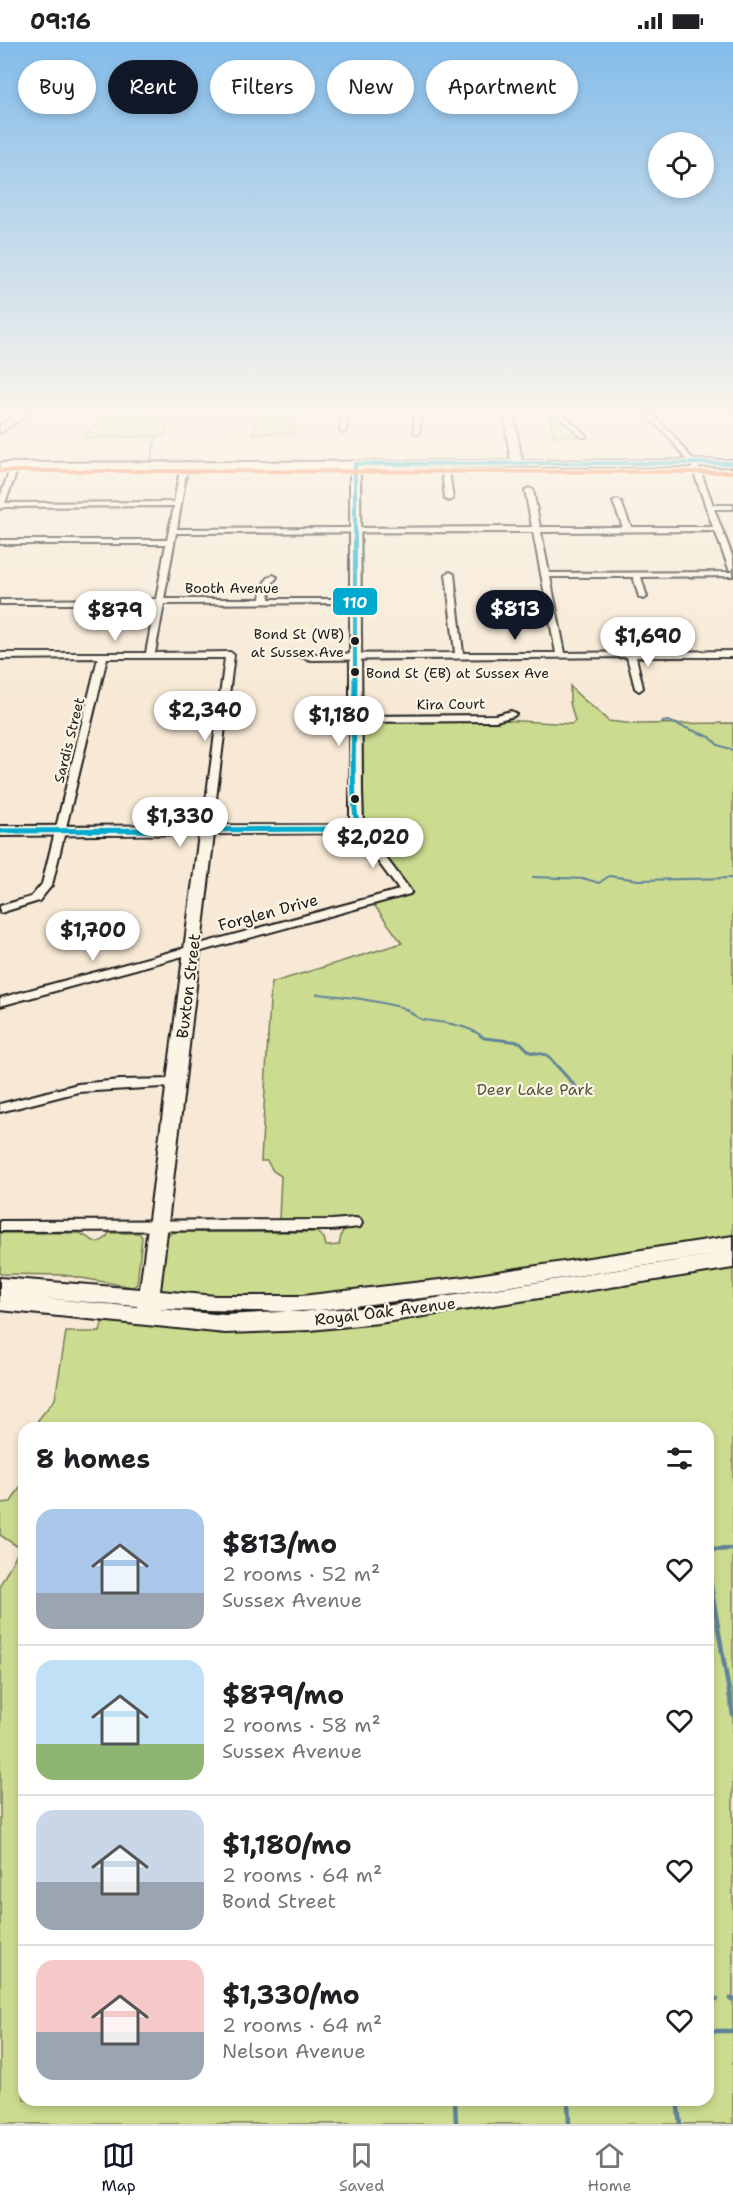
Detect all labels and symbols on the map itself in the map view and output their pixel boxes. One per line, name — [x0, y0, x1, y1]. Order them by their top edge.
street label: Booth Avenue — [185, 579, 279, 597]
line badge: 110 — [332, 587, 378, 616]
pin: $813 — [479, 590, 551, 641]
pin: $879 — [79, 591, 151, 642]
text: 110 — [343, 592, 367, 613]
pin: $1,690 — [599, 617, 697, 668]
place label: Bond St (WB) at Sussex Ave — [251, 625, 344, 661]
marker: Bond St (WB) at Sussex Ave — [349, 635, 361, 647]
place label: Bond St (EB) at Sussex Ave — [366, 664, 549, 682]
marker: Bond St (EB) at Sussex Ave — [349, 666, 361, 678]
pin: $2,340 — [156, 691, 254, 742]
street label: Kira Court — [416, 694, 486, 714]
street label: Sardis Street — [50, 695, 88, 785]
pin: $1,180 — [290, 696, 388, 747]
unlabelled marker — [349, 793, 361, 805]
pin: $1,330 — [131, 797, 229, 848]
pin: $2,020 — [324, 818, 422, 869]
street label: Forglen Drive — [216, 889, 320, 936]
pin: $1,700 — [44, 911, 142, 962]
street label: Buxton Street — [172, 932, 205, 1040]
park label: Deer Lake Park — [476, 1079, 594, 1100]
street label: Royal Oak Avenue — [313, 1292, 457, 1331]

